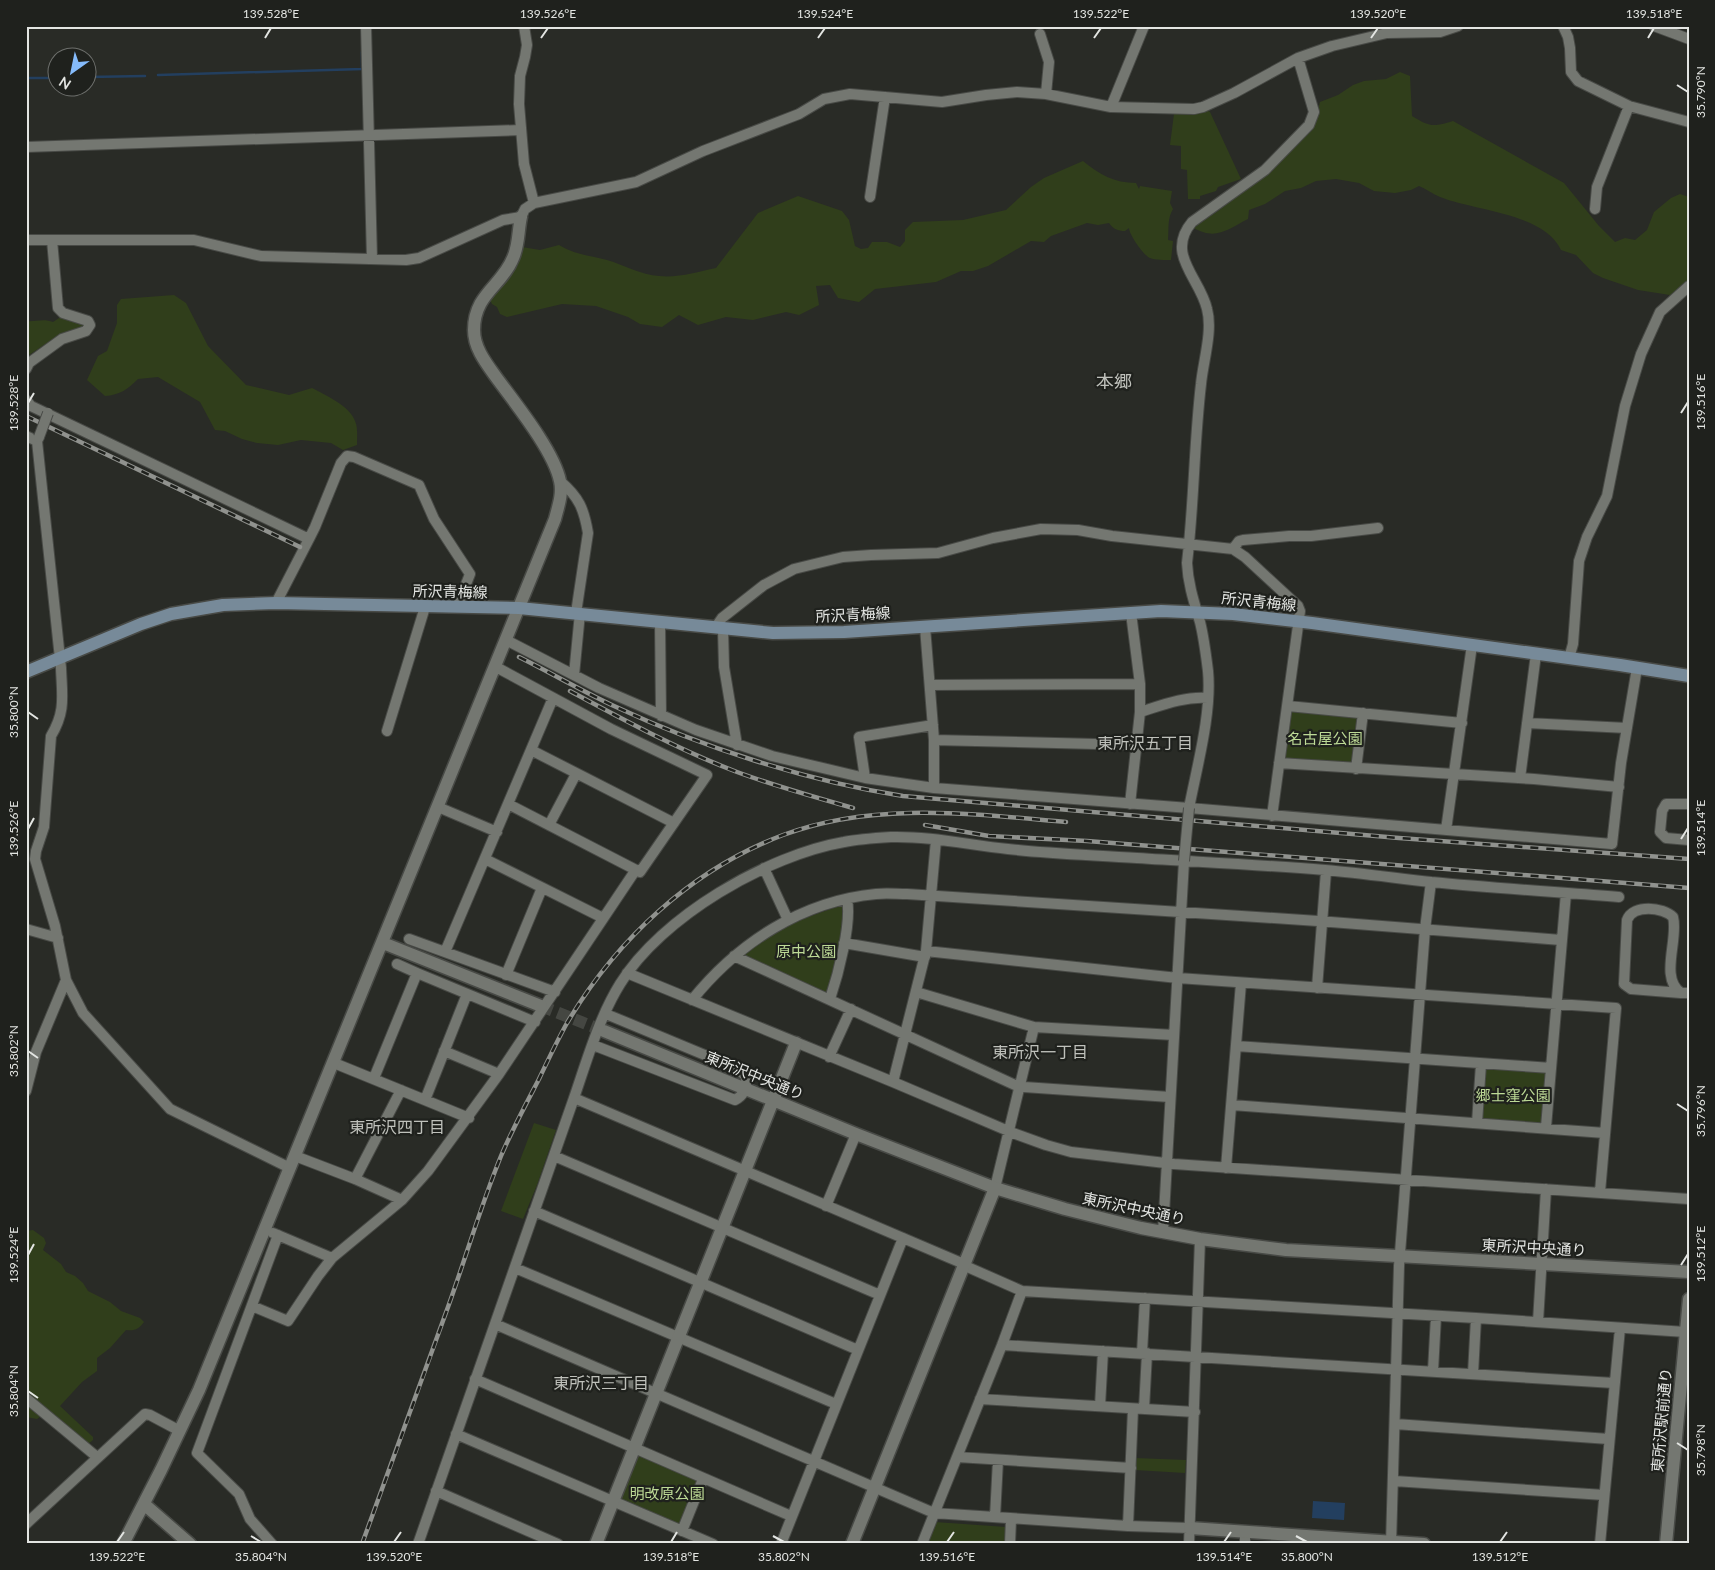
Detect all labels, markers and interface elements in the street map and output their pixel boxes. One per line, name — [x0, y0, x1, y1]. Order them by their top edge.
text: 139.528°E — [243, 6, 299, 21]
text: 139.526°E — [520, 6, 576, 21]
text: 139.524°E — [797, 6, 853, 21]
text: 139.522°E — [1073, 6, 1129, 21]
text: 139.520°E — [1350, 6, 1406, 21]
text: 139.518°E — [1626, 6, 1682, 21]
north arrow — [48, 48, 98, 98]
text: 35.790°N — [1693, 66, 1708, 118]
text: N — [55, 73, 74, 93]
district label: 本郷 — [1096, 370, 1132, 392]
text: 139.516°E — [1693, 374, 1708, 430]
text: 139.528°E — [6, 375, 21, 431]
street label: 所沢青梅線 — [412, 581, 488, 601]
street label: 所沢青梅線 — [1221, 588, 1297, 614]
street label: 所沢青梅線 — [815, 603, 891, 625]
text: 35.800°N — [6, 686, 21, 738]
park label: 名古屋公園 — [1287, 729, 1363, 747]
district label: 東所沢五丁目 — [1097, 733, 1193, 752]
text: 139.514°E — [1693, 800, 1708, 856]
text: 139.526°E — [6, 801, 21, 857]
park label: 原中公園 — [776, 942, 836, 960]
text: 35.802°N — [6, 1025, 21, 1077]
district label: 東所沢一丁目 — [992, 1042, 1088, 1061]
street label: 東所沢中央通り — [703, 1047, 807, 1103]
text: 35.796°N — [1693, 1085, 1708, 1137]
park label: 郷士窪公園 — [1475, 1086, 1551, 1104]
district label: 東所沢四丁目 — [349, 1117, 445, 1136]
street label: 東所沢中央通り — [1081, 1188, 1187, 1228]
text: 139.512°E — [1693, 1226, 1708, 1282]
text: 139.524°E — [6, 1227, 21, 1283]
street label: 東所沢中央通り — [1481, 1235, 1587, 1259]
text: 35.804°N — [6, 1365, 21, 1417]
street label: 東所沢駅前通り — [1647, 1367, 1675, 1473]
district label: 東所沢三丁目 — [553, 1373, 649, 1392]
text: 35.798°N — [1693, 1424, 1708, 1476]
park label: 明改原公園 — [629, 1484, 705, 1502]
text: 139.522°E — [89, 1549, 145, 1564]
text: 35.804°N — [235, 1549, 287, 1564]
text: 139.520°E — [366, 1549, 422, 1564]
text: 139.518°E — [643, 1549, 699, 1564]
text: 35.802°N — [758, 1549, 810, 1564]
text: 139.516°E — [919, 1549, 975, 1564]
text: 139.514°E — [1196, 1549, 1252, 1564]
text: 35.800°N — [1281, 1549, 1333, 1564]
text: 139.512°E — [1472, 1549, 1528, 1564]

